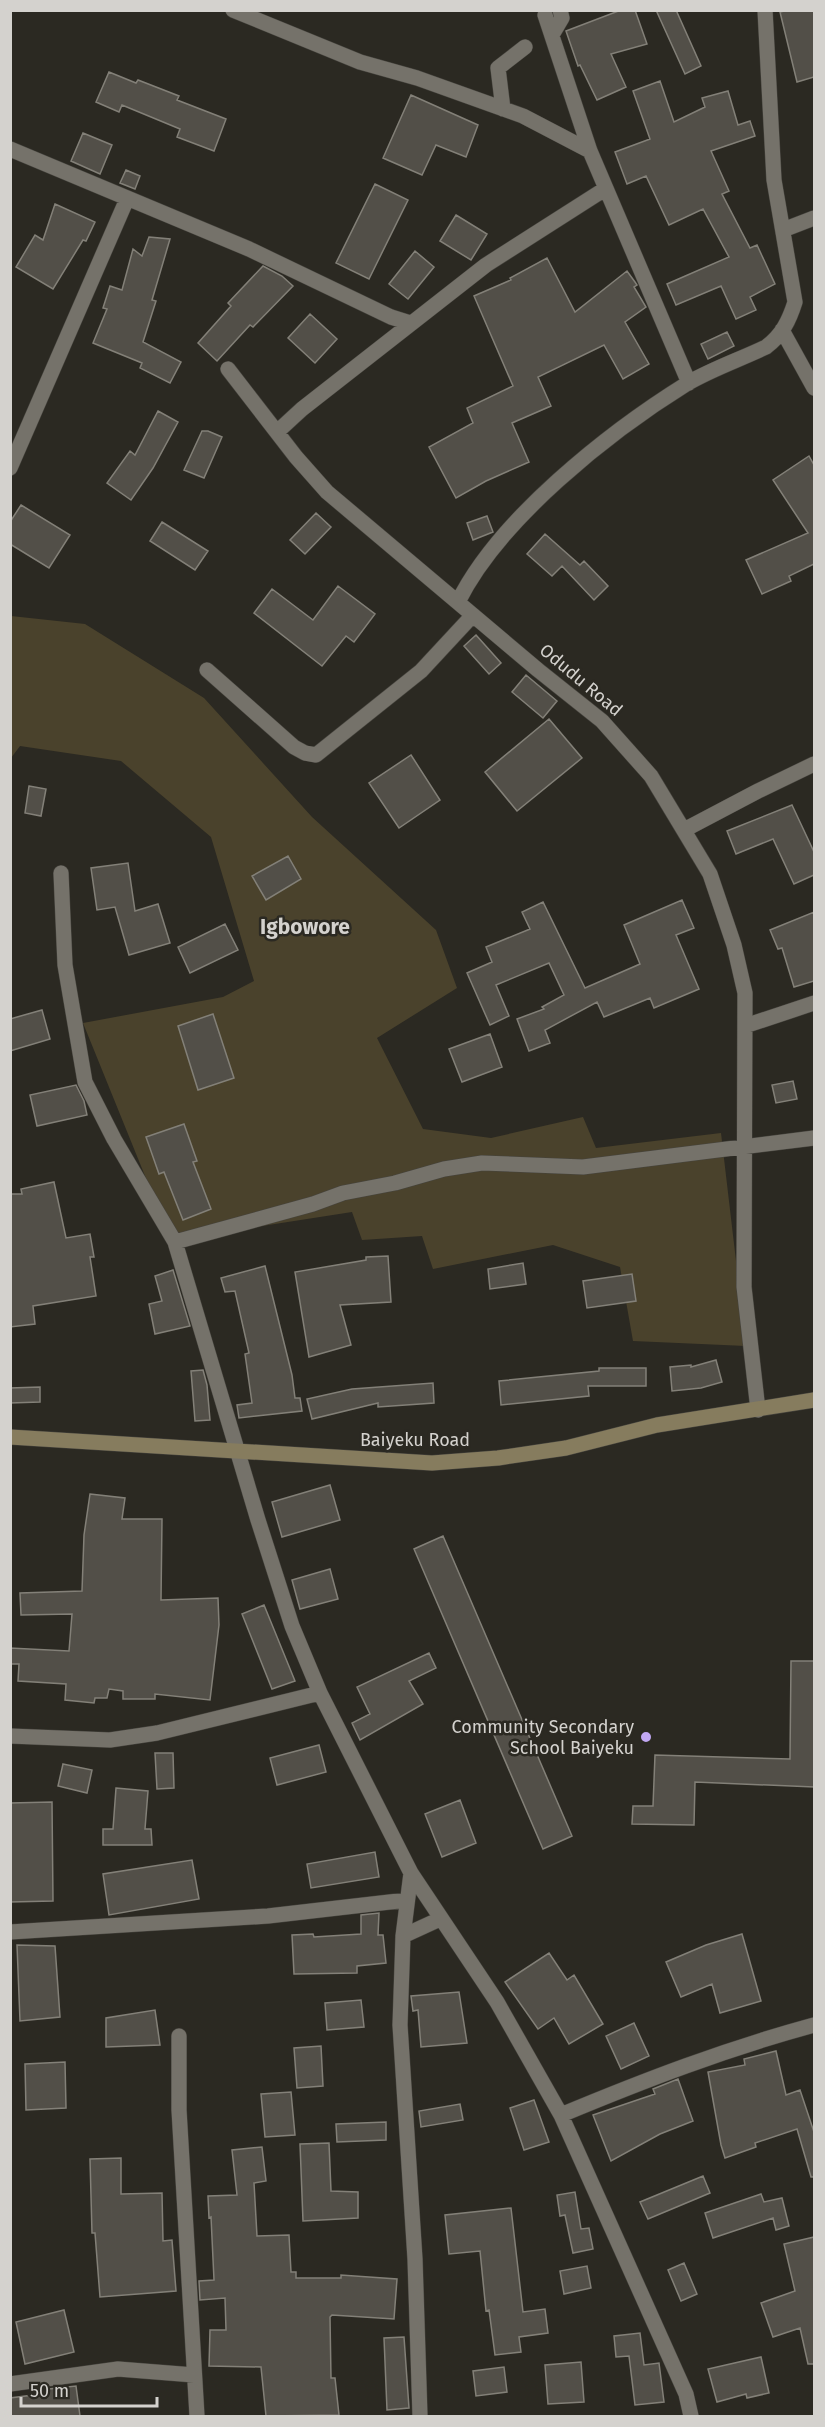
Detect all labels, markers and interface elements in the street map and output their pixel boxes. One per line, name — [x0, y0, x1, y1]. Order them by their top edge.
street label: Odudu Road — [535, 639, 627, 721]
district label: Igbowore — [260, 914, 350, 940]
street label: Baiyeku Road — [360, 1429, 470, 1451]
place label: Community Secondary School Baiyeku — [451, 1716, 634, 1759]
marker: Community Secondary School Baiyeku — [639, 1730, 653, 1744]
scale bar — [21, 2370, 158, 2408]
text: 50 m — [30, 2380, 69, 2402]

